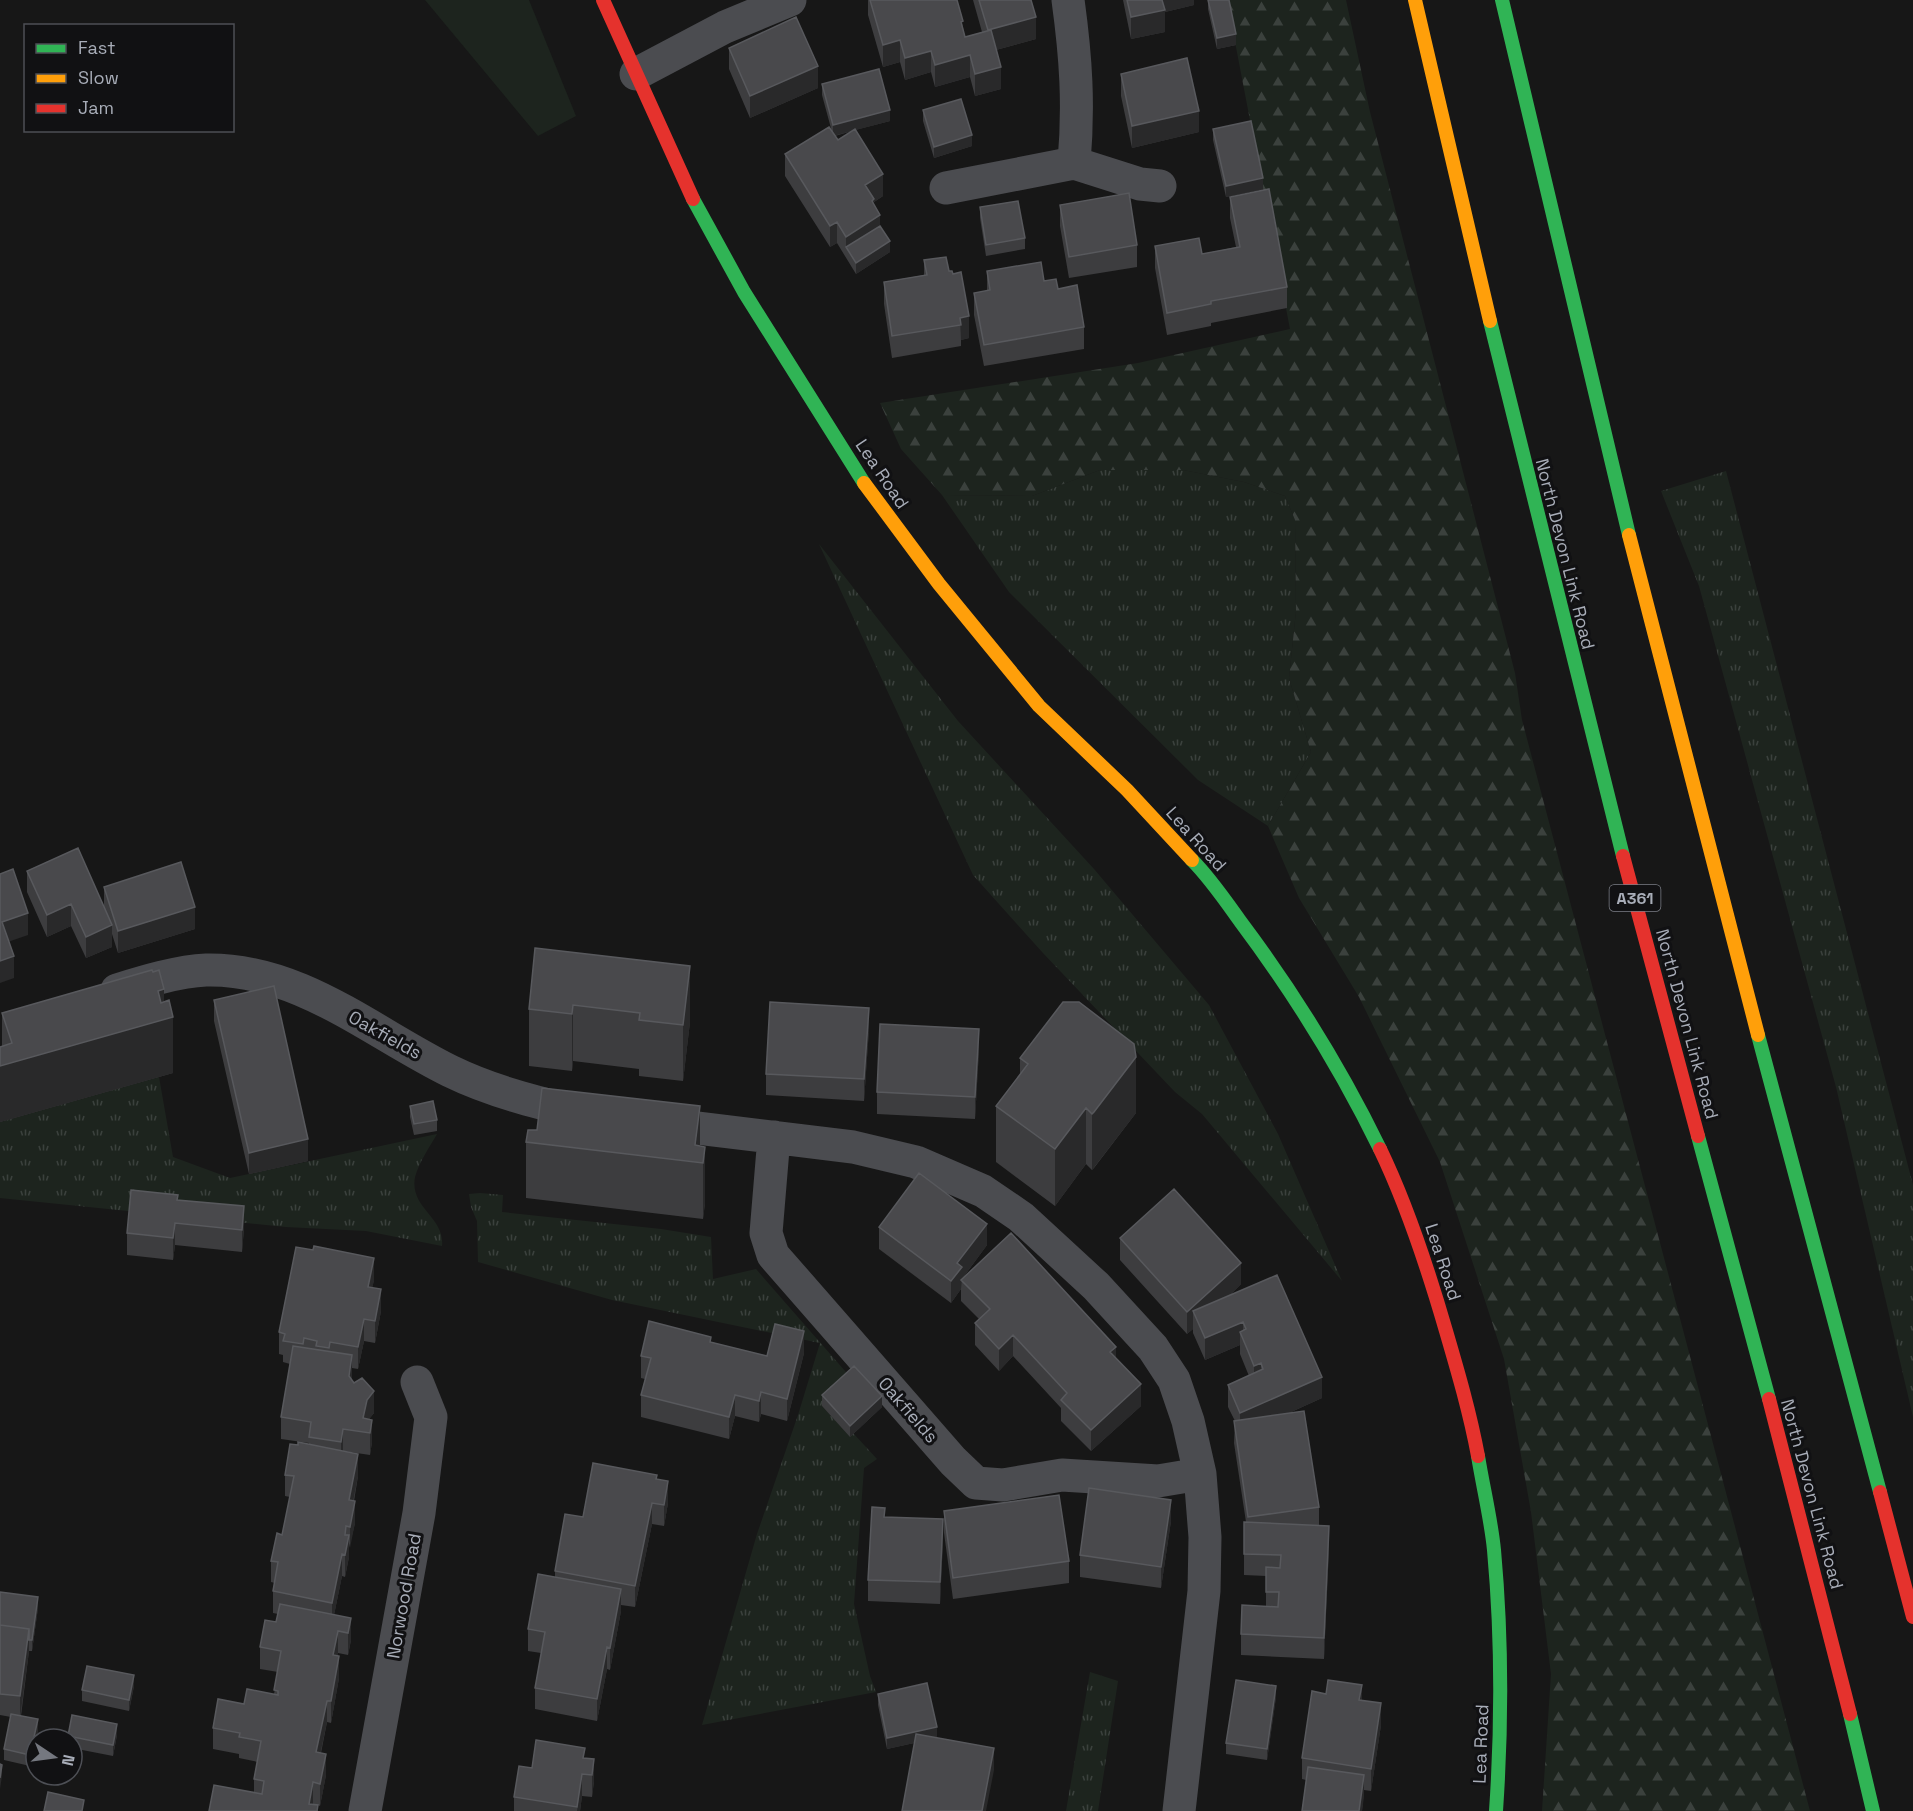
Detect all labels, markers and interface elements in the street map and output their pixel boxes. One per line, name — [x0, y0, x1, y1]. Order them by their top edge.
legend — [24, 24, 234, 132]
text: Fast — [78, 36, 115, 59]
text: Slow — [78, 66, 119, 89]
text: Jam — [78, 96, 114, 119]
street label: Lea Road — [851, 434, 914, 513]
street label: North Devon Link Road — [1531, 456, 1600, 652]
street label: Lea Road — [1161, 801, 1232, 876]
road number: A361 — [1610, 885, 1660, 911]
street label: North Devon Link Road — [1651, 926, 1724, 1121]
street label: Oakfields — [345, 1005, 426, 1064]
street label: Lea Road — [1420, 1220, 1467, 1303]
street label: Oakfields — [873, 1372, 943, 1447]
street label: North Devon Link Road — [1776, 1396, 1849, 1591]
street label: Norwood Road — [381, 1532, 426, 1660]
street label: Lea Road — [1468, 1704, 1493, 1784]
north arrow — [24, 1727, 84, 1787]
text: N — [57, 1753, 80, 1768]

